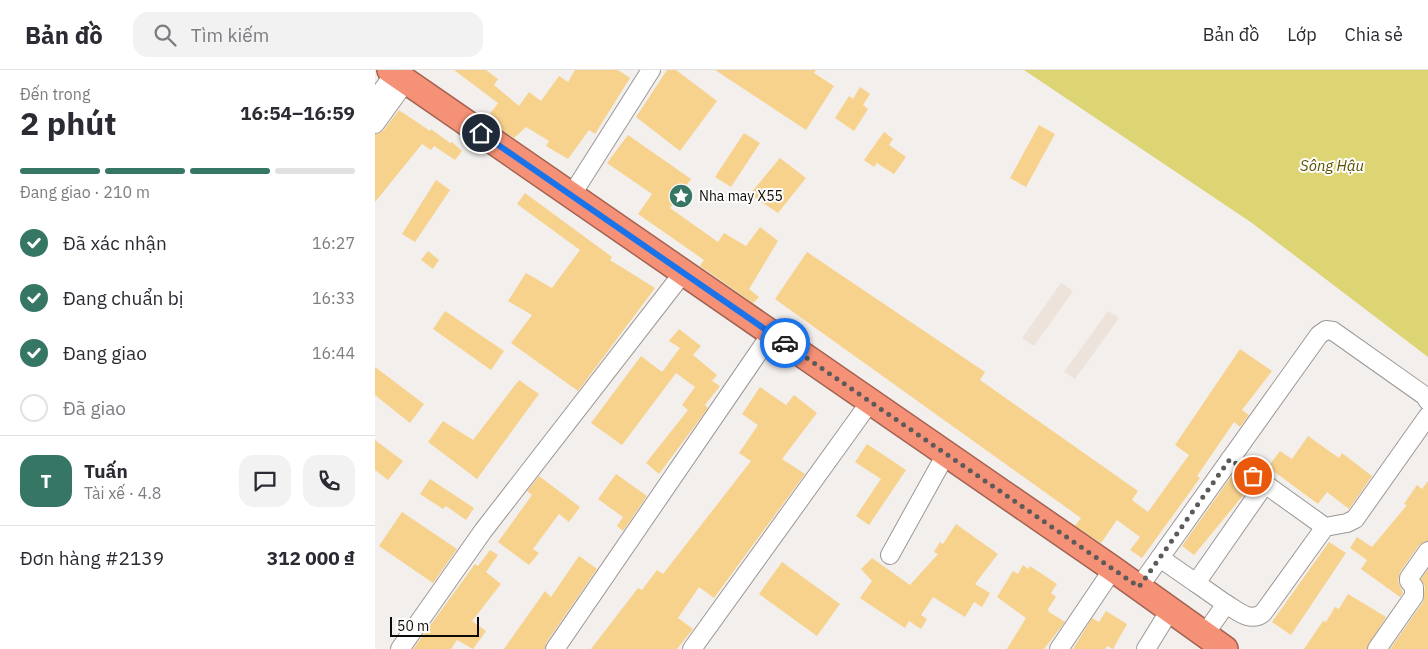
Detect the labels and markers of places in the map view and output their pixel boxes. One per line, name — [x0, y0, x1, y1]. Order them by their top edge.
pin — [460, 112, 502, 154]
place icon: Nha may X55 — [668, 183, 694, 209]
place label: Nha may X55 — [699, 187, 783, 205]
pin — [1232, 455, 1274, 497]

